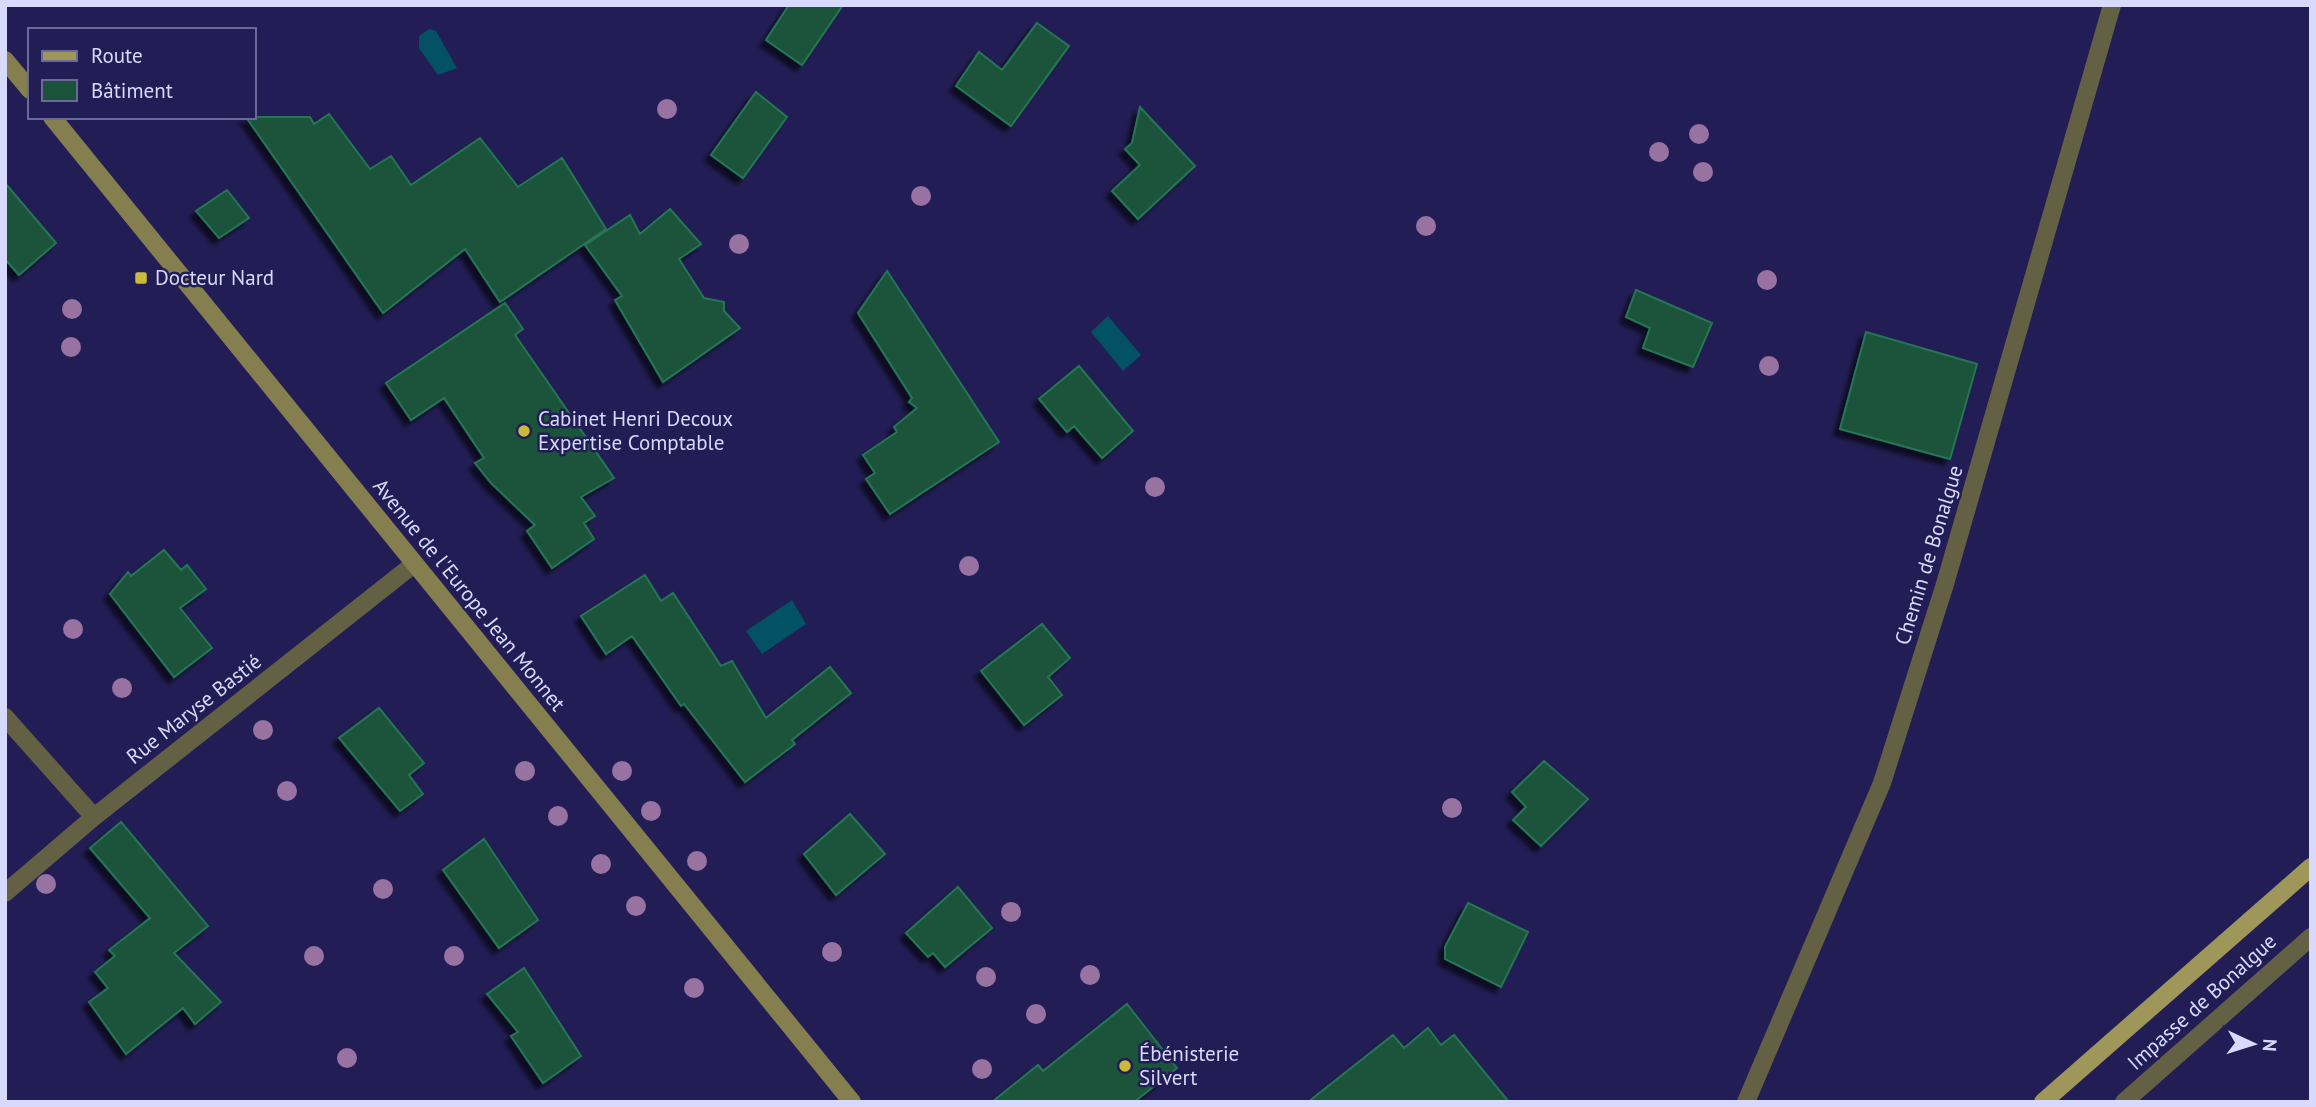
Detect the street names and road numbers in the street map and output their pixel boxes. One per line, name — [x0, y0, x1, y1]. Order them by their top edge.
street label: Chemin de Bonalgue — [1888, 462, 1969, 648]
street label: Avenue de l'Europe Jean Monnet — [367, 473, 571, 716]
street label: Rue Maryse Bastié — [121, 648, 267, 770]
street label: Impasse de Bonalgue — [2122, 928, 2282, 1076]

